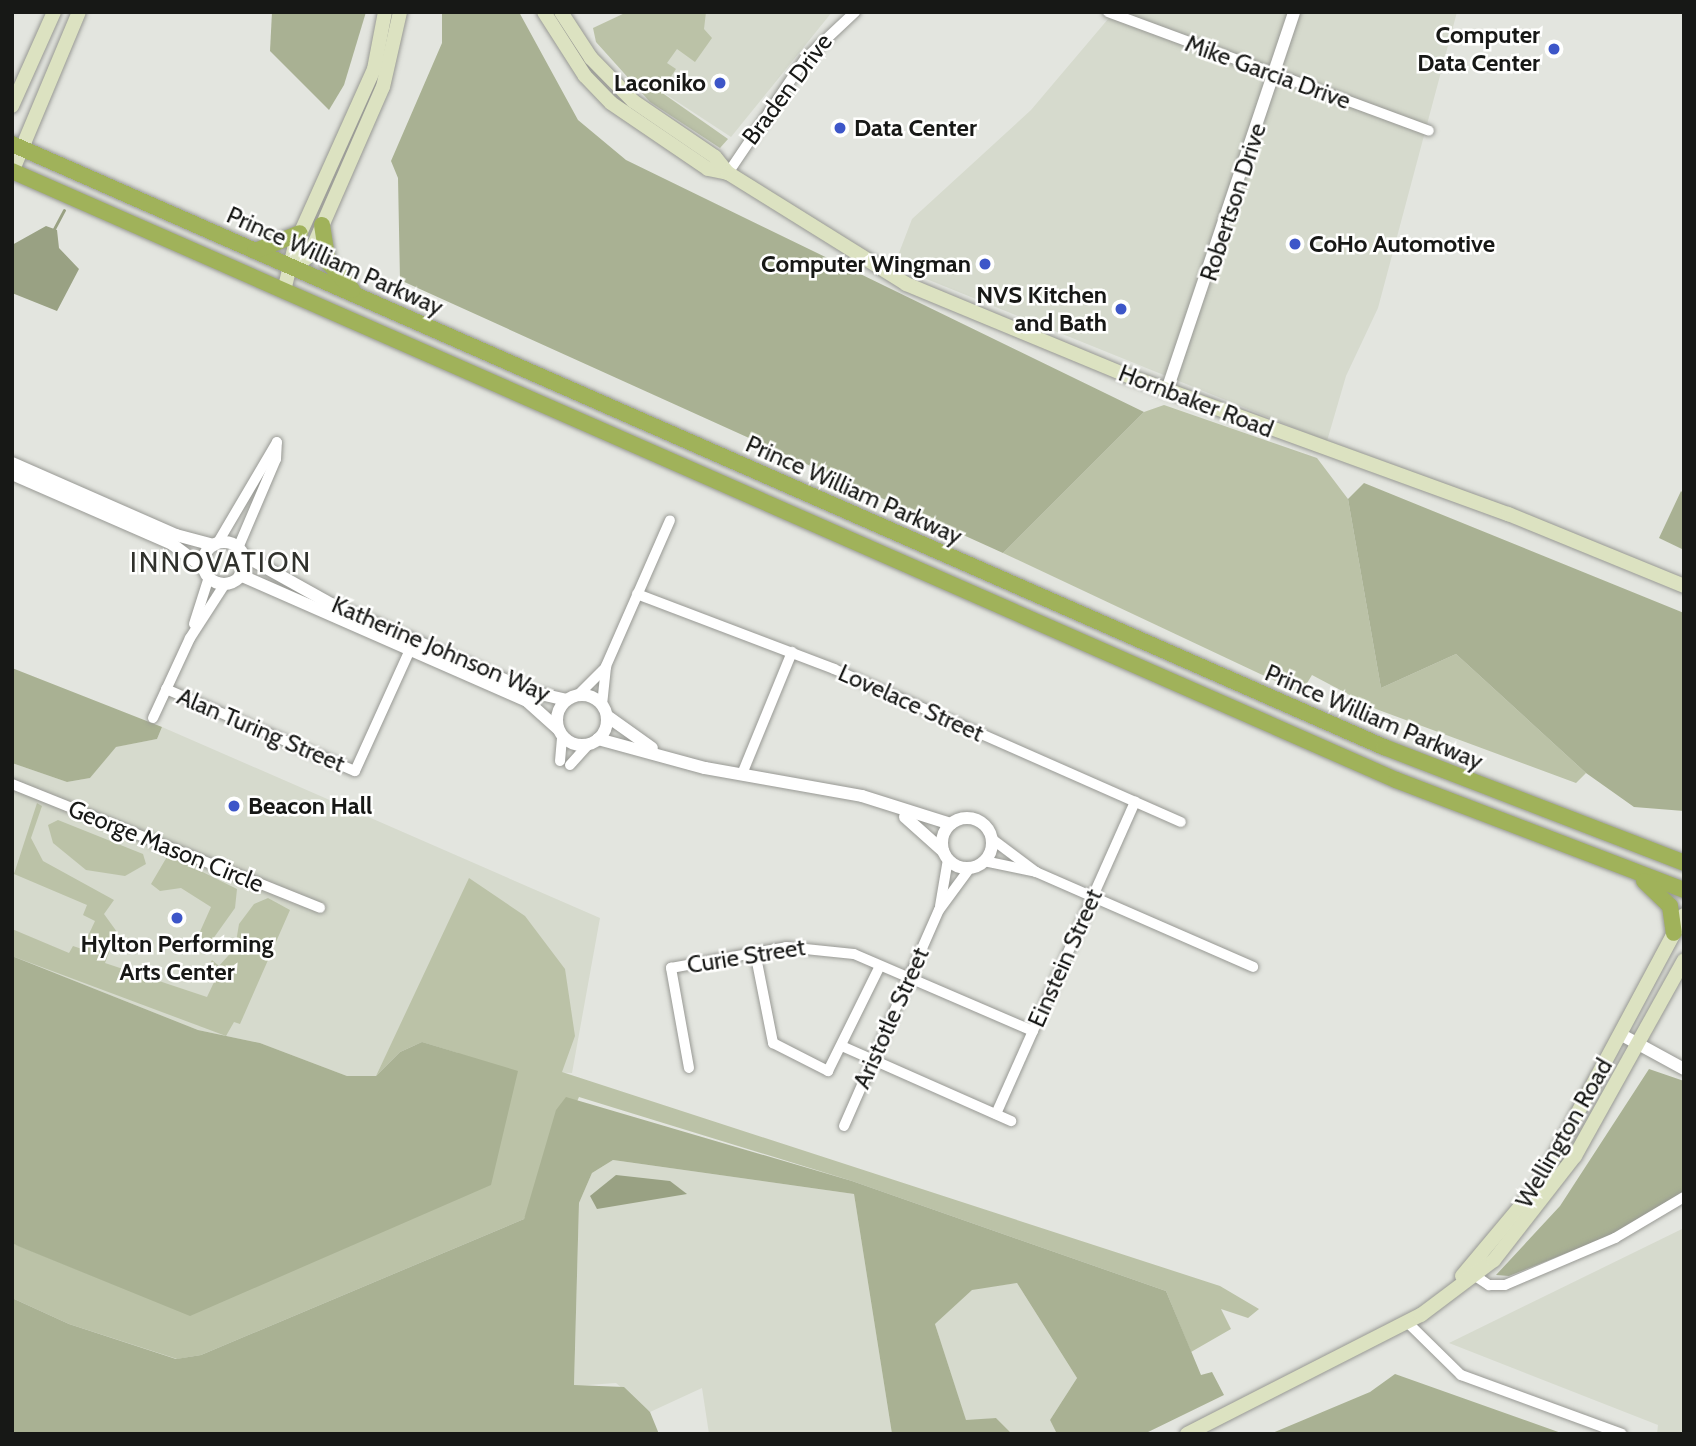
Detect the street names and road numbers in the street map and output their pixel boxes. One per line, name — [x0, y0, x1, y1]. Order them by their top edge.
street label: Braden Drive — [736, 28, 838, 150]
street label: Mike Garcia Drive — [1181, 29, 1355, 115]
street label: Robertson Drive — [1194, 119, 1272, 285]
street label: Prince William Parkway — [222, 200, 448, 322]
street label: Hornbaker Road — [1115, 358, 1277, 444]
street label: Prince William Parkway — [741, 429, 967, 551]
street label: Katherine Johnson Way — [328, 590, 554, 708]
street label: Lovelace Street — [834, 658, 988, 748]
street label: Prince William Parkway — [1261, 658, 1487, 776]
street label: Alan Turing Street — [173, 682, 349, 778]
street label: George Mason Circle — [64, 794, 268, 898]
street label: Einstein Street — [1022, 884, 1108, 1032]
street label: Curie Street — [685, 932, 807, 980]
street label: Aristotle Street — [847, 943, 935, 1093]
street label: Wellington Road — [1510, 1053, 1618, 1213]

